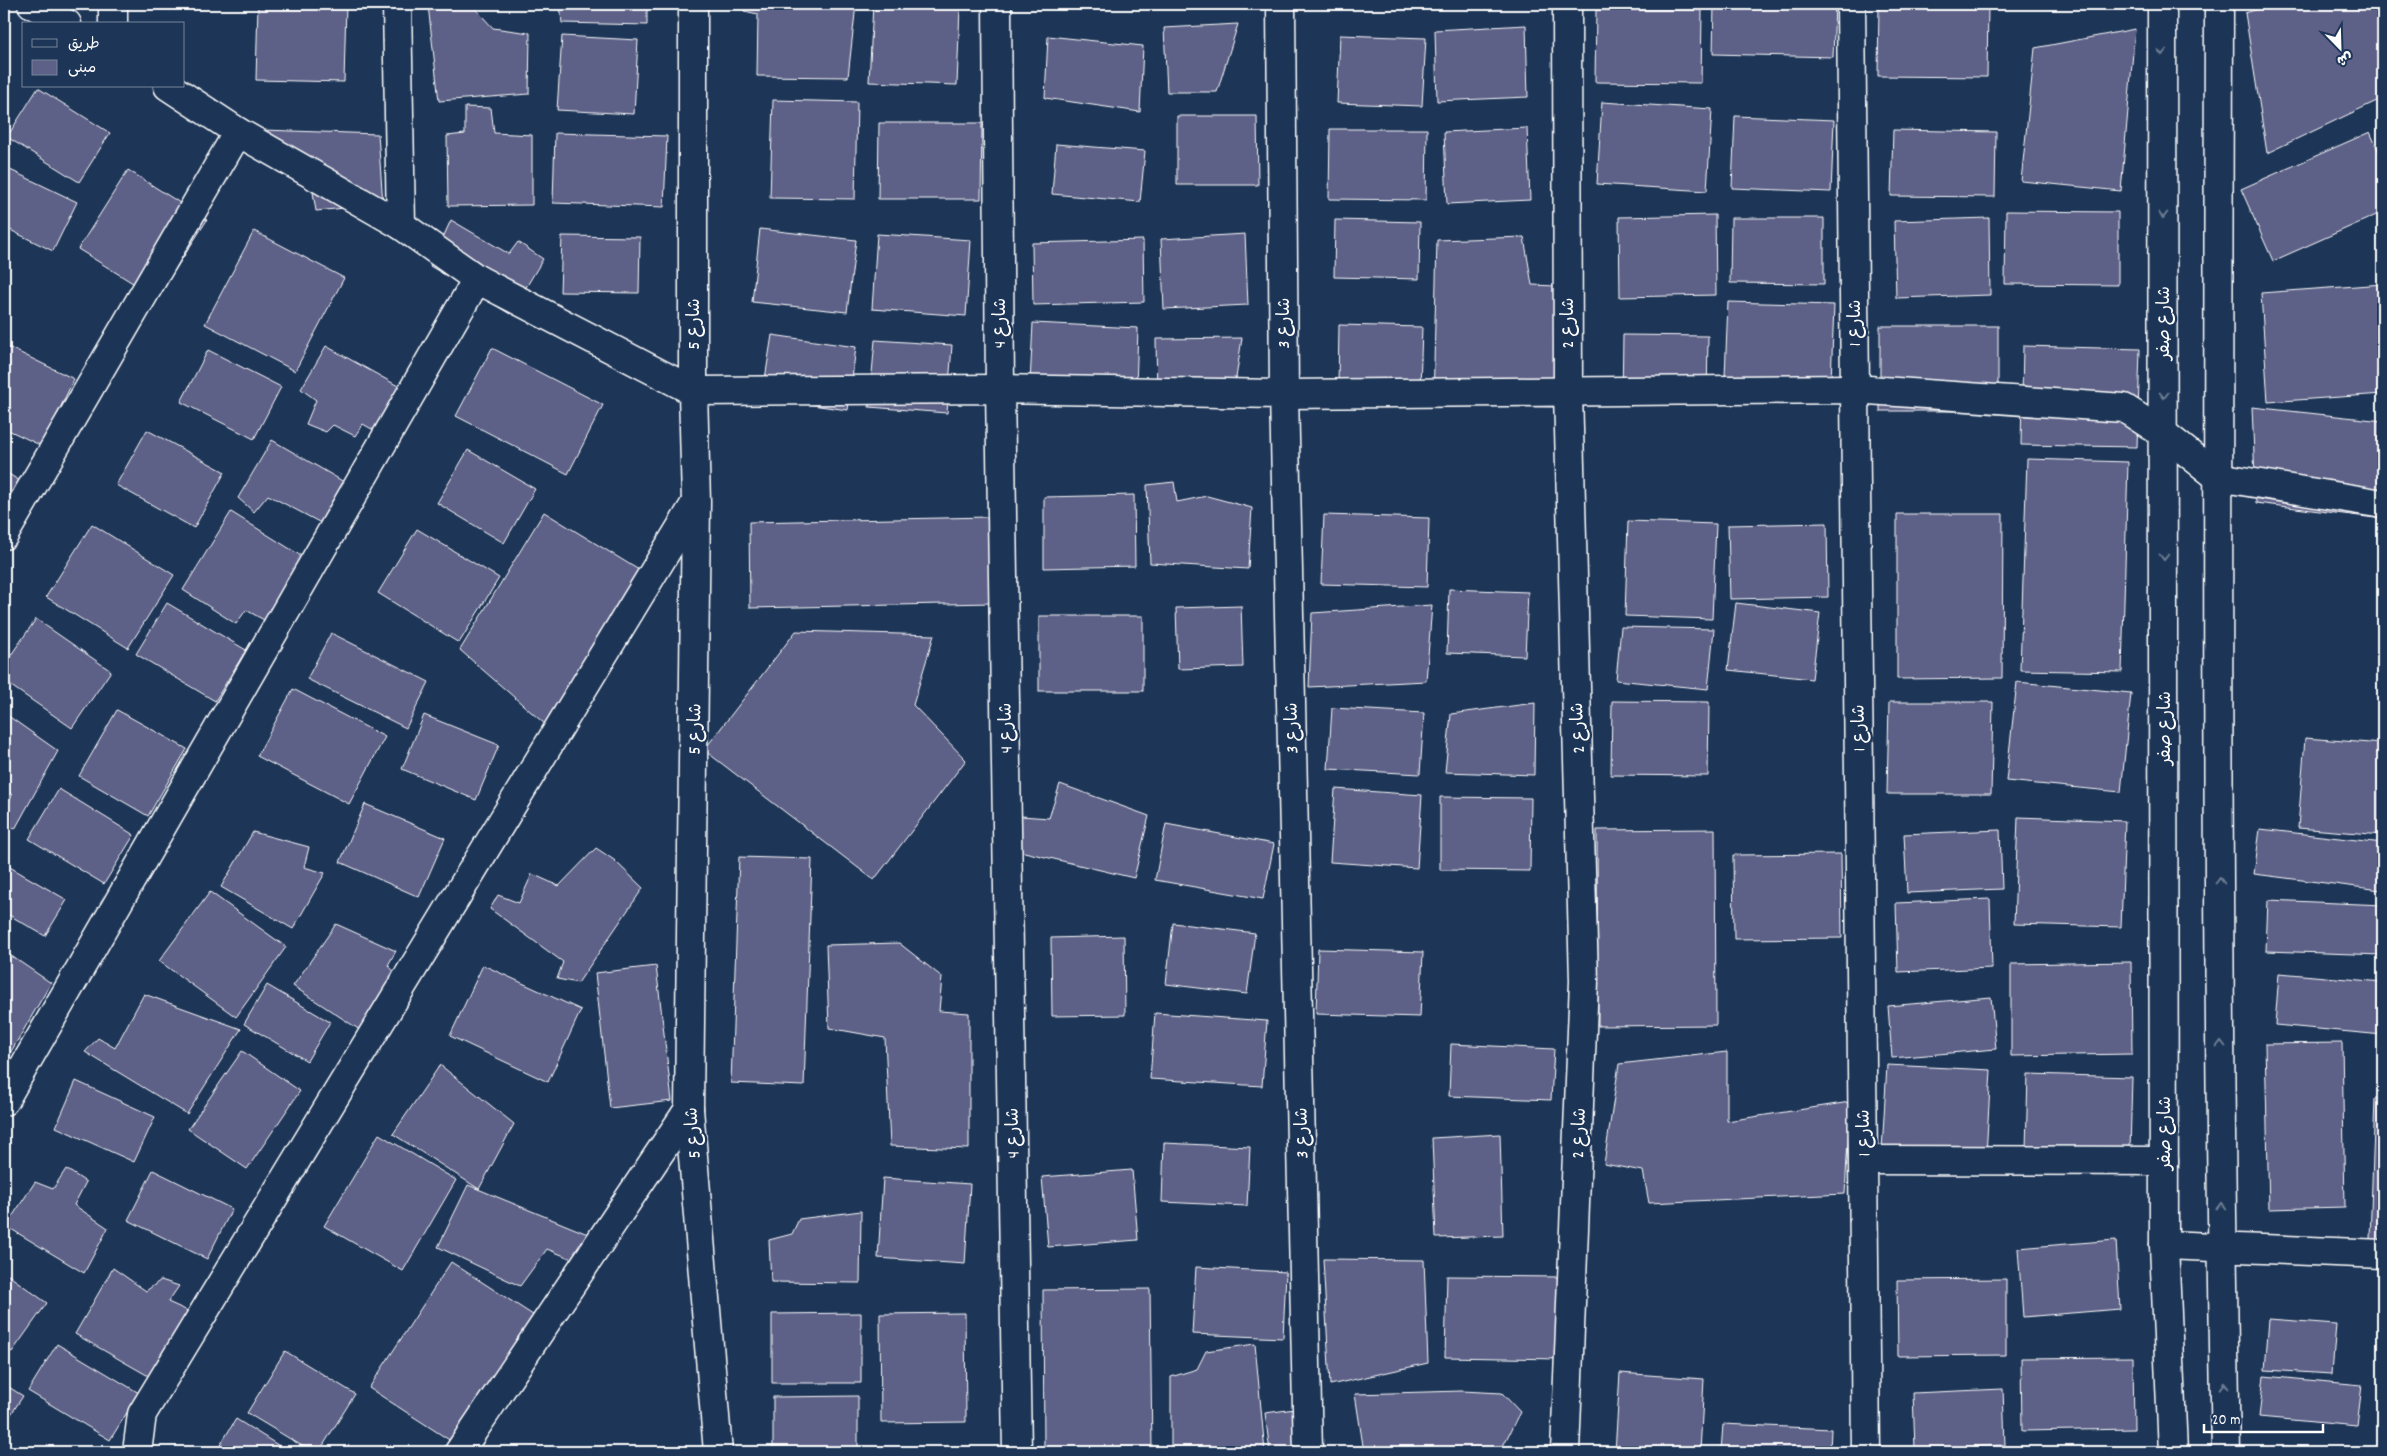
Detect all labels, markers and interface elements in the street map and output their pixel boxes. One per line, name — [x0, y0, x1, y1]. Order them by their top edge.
legend — [22, 22, 185, 88]
north arrow — [2314, 22, 2364, 72]
text: طريق — [68, 34, 100, 56]
text: ش — [2333, 46, 2355, 70]
one-way arrow — [2157, 49, 2167, 57]
text: مبنى — [68, 58, 96, 80]
one-way arrow — [2158, 212, 2168, 219]
street label: شارع صفر — [2153, 286, 2178, 362]
street label: شارع 3 — [1273, 297, 1298, 349]
street label: شارع 5 — [683, 298, 708, 350]
street label: شارع 4 — [989, 298, 1014, 348]
street label: شارع 2 — [1557, 298, 1582, 348]
street label: شارع 1 — [1844, 299, 1869, 347]
one-way arrow — [2159, 392, 2169, 399]
one-way arrow — [2159, 554, 2169, 562]
street label: شارع صفر — [2154, 691, 2179, 767]
street label: شارع 4 — [995, 702, 1020, 753]
street label: شارع 3 — [1281, 702, 1306, 754]
street label: شارع 2 — [1566, 702, 1593, 754]
street label: شارع 5 — [684, 703, 709, 755]
street label: شارع 1 — [1848, 704, 1873, 752]
one-way arrow — [2215, 877, 2225, 884]
one-way arrow — [2216, 1039, 2226, 1047]
street label: شارع صفر — [2154, 1096, 2179, 1172]
street label: شارع 5 — [680, 1106, 709, 1159]
street label: شارع 4 — [1002, 1107, 1027, 1158]
street label: شارع 3 — [1291, 1107, 1316, 1159]
street label: شارع 2 — [1567, 1107, 1594, 1159]
street label: شارع 1 — [1853, 1109, 1878, 1157]
one-way arrow — [2216, 1202, 2226, 1210]
one-way arrow — [2219, 1382, 2229, 1390]
scale bar — [2204, 1401, 2323, 1433]
text: 20 m — [2212, 1410, 2240, 1432]

